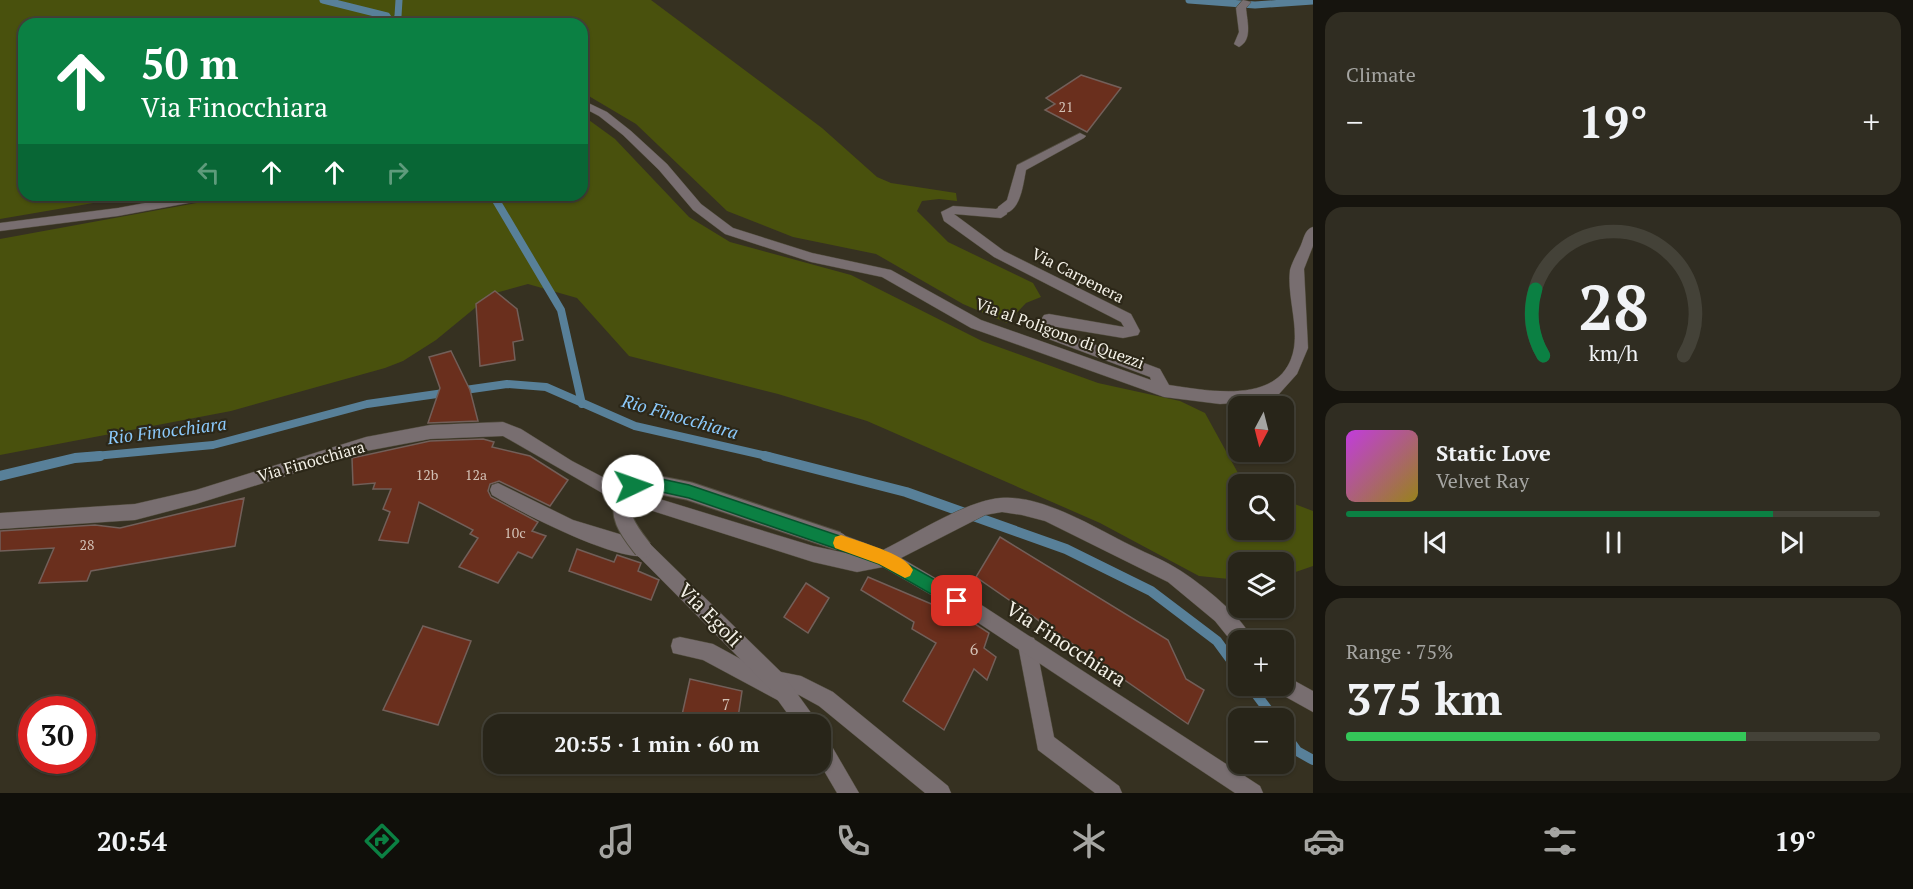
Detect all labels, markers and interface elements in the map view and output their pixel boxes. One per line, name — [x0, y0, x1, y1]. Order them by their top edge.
text: 50 m — [141, 35, 239, 91]
icon: ahead — [42, 42, 120, 120]
text: Climate — [1346, 61, 1416, 88]
text: Via Finocchiara — [141, 89, 328, 125]
text: 19° — [1578, 91, 1648, 151]
house number: 21 — [1059, 97, 1073, 116]
text: − — [1346, 100, 1364, 143]
text: + — [1862, 100, 1880, 143]
icon: left — [192, 156, 225, 189]
icon: ahead — [255, 156, 288, 189]
icon: ahead — [318, 156, 351, 189]
icon: right — [381, 156, 414, 189]
street label: Via Carpenera — [1028, 242, 1128, 308]
text: 28 — [1578, 265, 1648, 348]
street label: Via al Poligono di Quezzi — [973, 292, 1148, 374]
text: km/h — [1588, 339, 1638, 367]
water label: Rio Finocchiara — [618, 388, 741, 444]
north arrow — [1228, 396, 1294, 462]
map controls — [1228, 396, 1294, 774]
water label: Rio Finocchiara — [105, 411, 228, 449]
street label: Via Finocchiara — [255, 435, 367, 487]
text: Static Love — [1436, 438, 1551, 467]
position arrow — [601, 454, 665, 518]
house number: 12b — [416, 465, 439, 484]
house number: 12a — [465, 465, 487, 484]
text: Velvet Ray — [1436, 467, 1529, 494]
button: search — [1228, 474, 1294, 540]
house number: 10c — [504, 523, 526, 542]
icon: previous — [1419, 526, 1452, 559]
icon: pause — [1597, 526, 1630, 559]
icon: next — [1775, 526, 1808, 559]
house number: 28 — [80, 535, 94, 554]
button: layers — [1228, 552, 1294, 618]
pin — [931, 575, 982, 626]
street label: Via Egoli — [673, 577, 748, 652]
icon: arrive — [940, 584, 973, 617]
street label: Via Finocchiara — [1001, 595, 1132, 693]
button: + — [1228, 630, 1294, 696]
house number: 6 — [970, 638, 979, 660]
text: Range · 75% — [1346, 638, 1453, 665]
text: 375 km — [1346, 668, 1502, 728]
house number: 7 — [722, 693, 730, 715]
speed limit sign: 30 — [18, 696, 96, 774]
button: − — [1228, 708, 1294, 774]
text: 20:55 · 1 min · 60 m — [554, 729, 760, 758]
icon: directions — [361, 820, 403, 862]
icon: music — [596, 820, 638, 862]
icon: phone — [832, 820, 874, 862]
icon: climate — [1068, 820, 1110, 862]
icon: car — [1303, 820, 1345, 862]
icon: filters — [1539, 820, 1581, 862]
text: 20:54 — [97, 823, 167, 859]
text: 19° — [1774, 823, 1816, 859]

